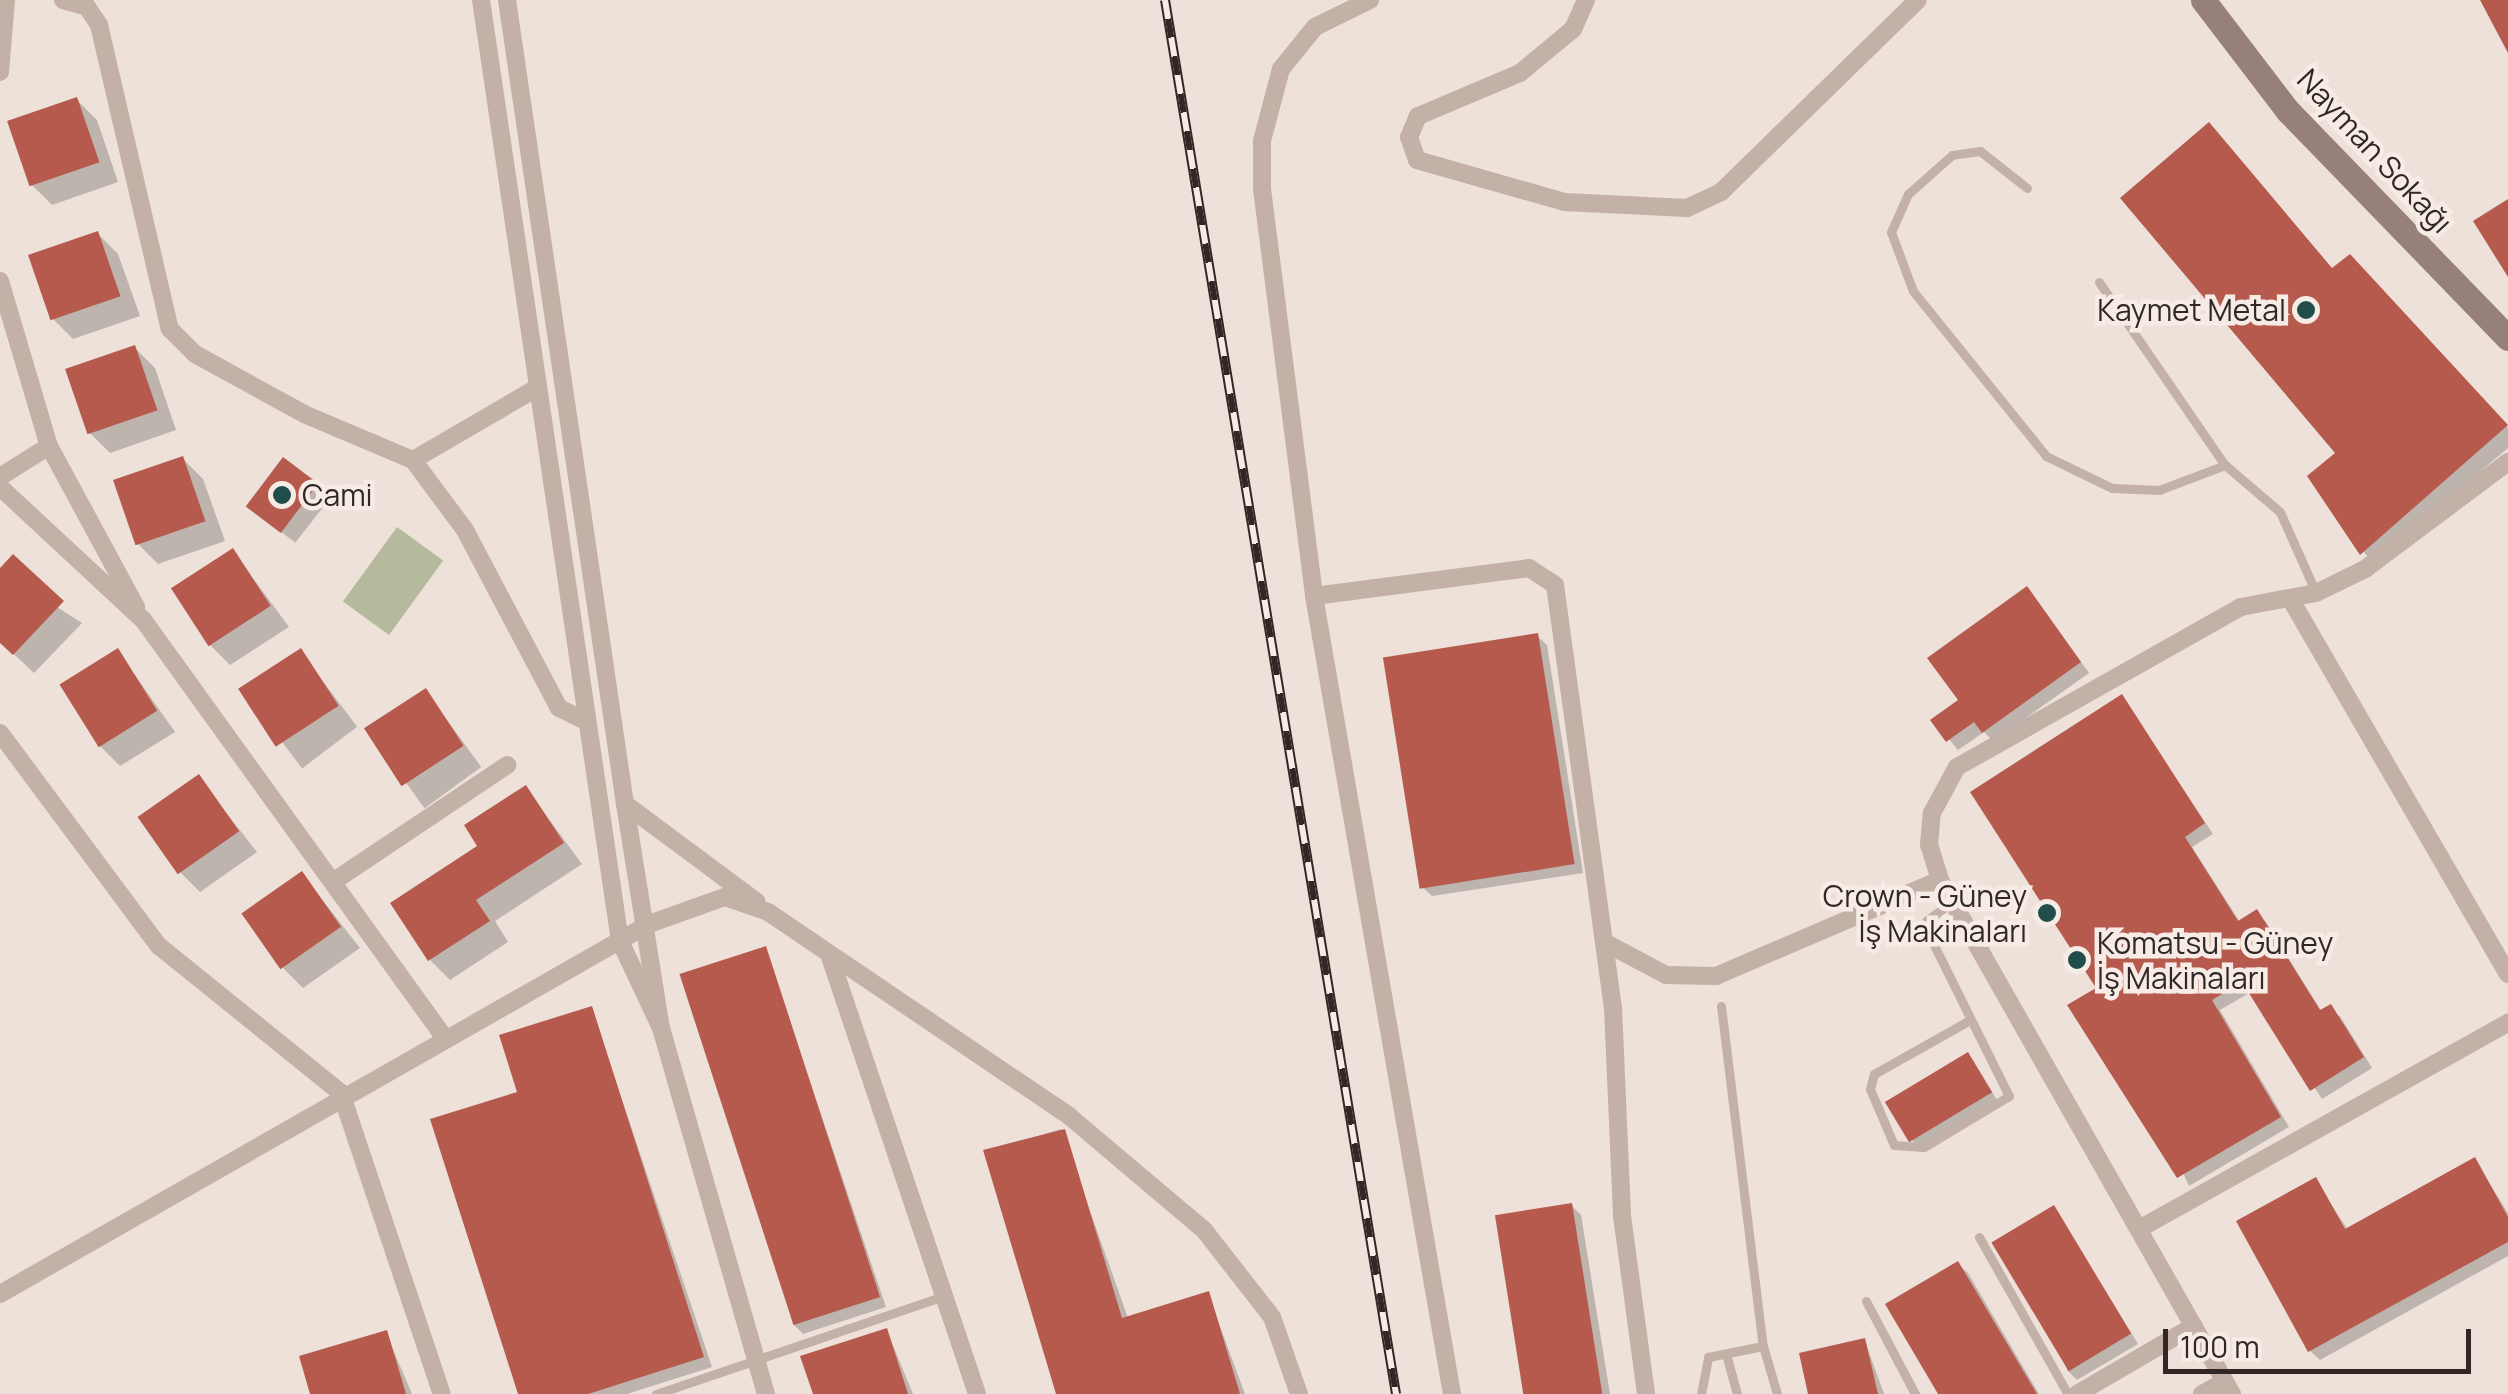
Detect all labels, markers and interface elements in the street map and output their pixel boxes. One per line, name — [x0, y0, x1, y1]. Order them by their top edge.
street label: Nayman Sokağı — [2290, 62, 2460, 240]
place label: Kaymet Metal — [2097, 292, 2286, 328]
marker: Kaymet Metal — [2295, 299, 2317, 321]
place label: Cami — [302, 477, 373, 513]
marker: Cami — [271, 484, 293, 506]
place label: Crown - Güney İş Makinaları — [1823, 878, 2027, 948]
marker: Crown - Güney İş Makinaları — [2036, 902, 2058, 924]
place label: Komatsu - Güney İş Makinaları — [2097, 925, 2333, 996]
marker: Komatsu - Güney İş Makinaları — [2066, 949, 2088, 971]
scale bar — [2168, 1309, 2476, 1371]
text: 100 m — [2180, 1326, 2260, 1367]

